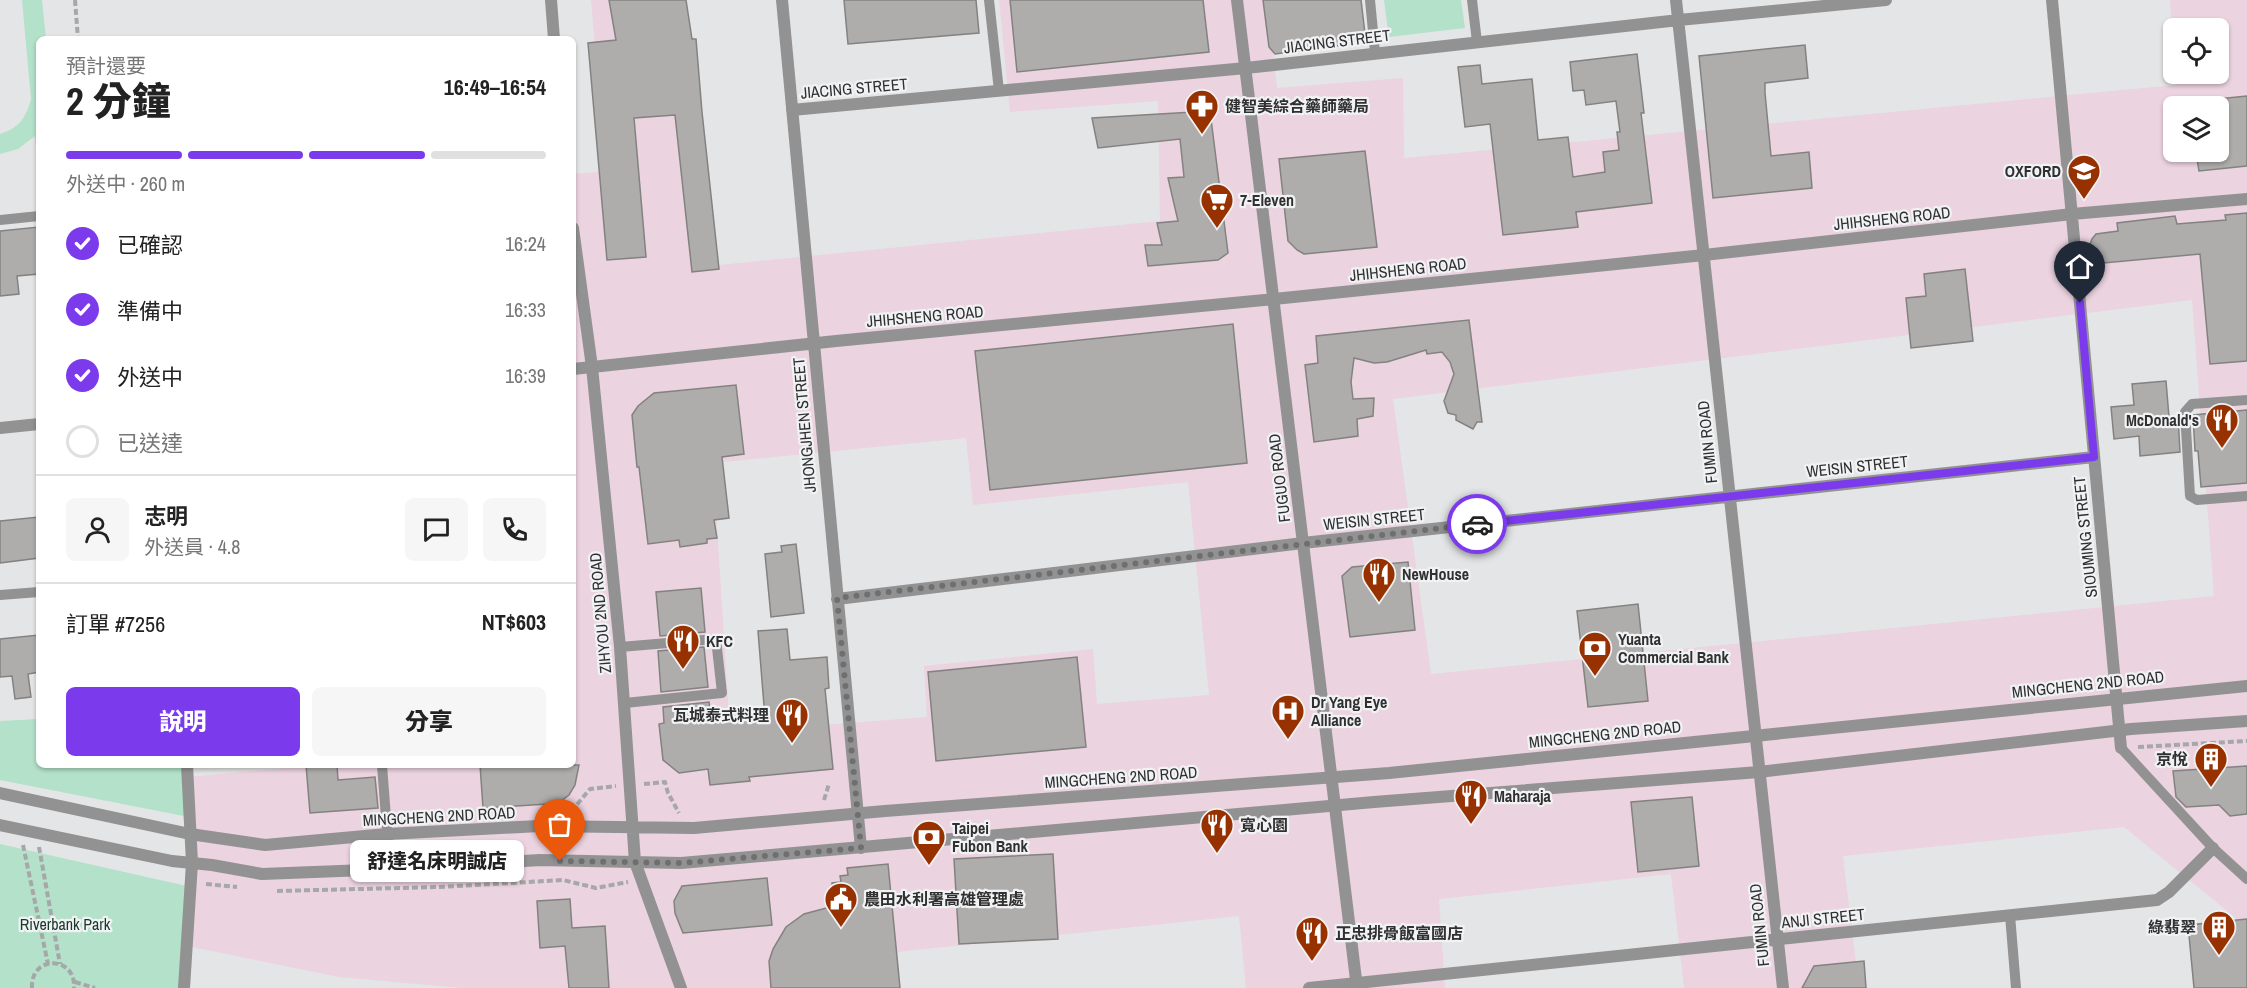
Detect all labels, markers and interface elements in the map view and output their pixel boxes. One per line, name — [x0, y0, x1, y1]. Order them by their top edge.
map controls — [2163, 18, 2229, 162]
button: locate — [2163, 18, 2229, 84]
street label: JIACING STREET — [1282, 24, 1392, 58]
text: 預計還要 — [66, 52, 146, 79]
text: 16:49–16:54 — [444, 72, 546, 102]
street label: JIACING STREET — [800, 72, 908, 104]
text: 2 分鐘 — [66, 75, 171, 127]
pharmacy icon: 健智美綜合藥師藥局 — [1184, 88, 1220, 135]
place label: 健智美綜合藥師藥局 — [1225, 95, 1369, 117]
button: layers — [2163, 96, 2229, 162]
school or university icon: OXFORD — [2066, 153, 2102, 200]
place label: OXFORD — [2005, 160, 2061, 182]
text: 外送中 · 260 m — [66, 170, 185, 197]
supermarket icon: 7-Eleven — [1199, 182, 1235, 229]
place label: 7-Eleven — [1240, 189, 1294, 211]
street label: JHIHSHENG ROAD — [1832, 201, 1952, 235]
icon: check — [66, 227, 99, 260]
text: 已確認 — [117, 230, 183, 260]
text: 16:24 — [505, 230, 546, 257]
pin — [2054, 241, 2105, 303]
icon: home — [2063, 250, 2096, 283]
street label: JHIHSHENG ROAD — [1348, 252, 1468, 286]
icon: check — [66, 293, 99, 326]
text: 準備中 — [117, 296, 183, 326]
text: 16:33 — [505, 296, 546, 323]
street label: JHIHSHENG ROAD — [866, 300, 984, 332]
street label: JHONGJHEN STREET — [787, 357, 821, 493]
icon: check — [66, 359, 99, 392]
text: 外送中 — [117, 362, 183, 392]
text: 16:39 — [505, 362, 546, 389]
street label: FUMIN ROAD — [1692, 400, 1722, 484]
restaurant icon: McDonald's — [2204, 402, 2240, 449]
place label: McDonald's — [2126, 409, 2199, 431]
text: 已送達 — [117, 428, 183, 458]
street label: FUGUO ROAD — [1263, 433, 1295, 523]
street label: WEISIN STREET — [1805, 450, 1909, 482]
street label: SIOUMING STREET — [2068, 475, 2102, 599]
courier — [1447, 494, 1507, 554]
button: person — [66, 498, 129, 561]
button: chat — [405, 498, 468, 561]
button: phone — [483, 498, 546, 561]
text: 志明 — [144, 501, 188, 531]
street label: WEISIN STREET — [1322, 503, 1426, 535]
icon: car — [1461, 508, 1494, 541]
text: 外送員 · 4.8 — [144, 533, 240, 560]
street label: ZIHYOU 2ND ROAD — [584, 552, 616, 674]
restaurant icon: NewHouse — [1361, 556, 1397, 603]
place label: NewHouse — [1402, 563, 1469, 585]
text: NT$603 — [482, 607, 546, 637]
text: 訂單 #7256 — [66, 609, 165, 639]
restaurant icon: KFC — [665, 623, 701, 670]
place label: Yuanta Commercial Bank — [1618, 628, 1730, 668]
place label: KFC — [706, 630, 733, 652]
bank icon: Yuanta Commercial Bank — [1577, 630, 1613, 677]
street label: MINGCHENG 2ND ROAD — [2011, 665, 2165, 703]
button: 說明 — [66, 687, 300, 756]
button: 分享 — [312, 687, 546, 756]
place label: Dr Yang Eye Alliance — [1311, 691, 1387, 731]
hospital icon: Dr Yang Eye Alliance — [1270, 693, 1306, 740]
restaurant icon: 瓦城泰式料理 — [774, 697, 810, 744]
place label: 瓦城泰式料理 — [673, 704, 769, 726]
street label: MINGCHENG 2ND ROAD — [1528, 715, 1682, 753]
building icon: 京悅 — [2193, 741, 2229, 788]
place label: 京悅 — [2156, 748, 2188, 770]
street label: MINGCHENG 2ND ROAD — [1044, 761, 1198, 793]
restaurant icon: Maharaja — [1453, 778, 1489, 825]
place label: Maharaja — [1494, 785, 1552, 807]
pin — [534, 799, 585, 861]
street label: MINGCHENG 2ND ROAD — [362, 801, 516, 831]
restaurant icon: 寬心園 — [1199, 807, 1235, 854]
icon: bag — [543, 808, 576, 841]
place label: 寬心園 — [1240, 814, 1288, 836]
place label: Taipei Fubon Bank — [952, 817, 1029, 857]
bank icon: Taipei Fubon Bank — [911, 819, 947, 866]
callout: 舒達名床明誠店 — [350, 840, 524, 882]
text: 舒達名床明誠店 — [367, 847, 507, 874]
public building icon: 農田水利署高雄管理處 — [823, 881, 859, 928]
street label: FUMIN ROAD — [1744, 883, 1774, 967]
place label: 農田水利署高雄管理處 — [864, 888, 1024, 910]
street label: ANJI STREET — [1779, 903, 1866, 933]
building icon: 綠翡翠 — [2201, 909, 2237, 956]
park label: Riverbank Park — [20, 913, 111, 935]
restaurant icon: 正忠排骨飯富國店 — [1294, 915, 1330, 962]
place label: 綠翡翠 — [2148, 916, 2196, 938]
place label: 正忠排骨飯富國店 — [1335, 922, 1463, 944]

